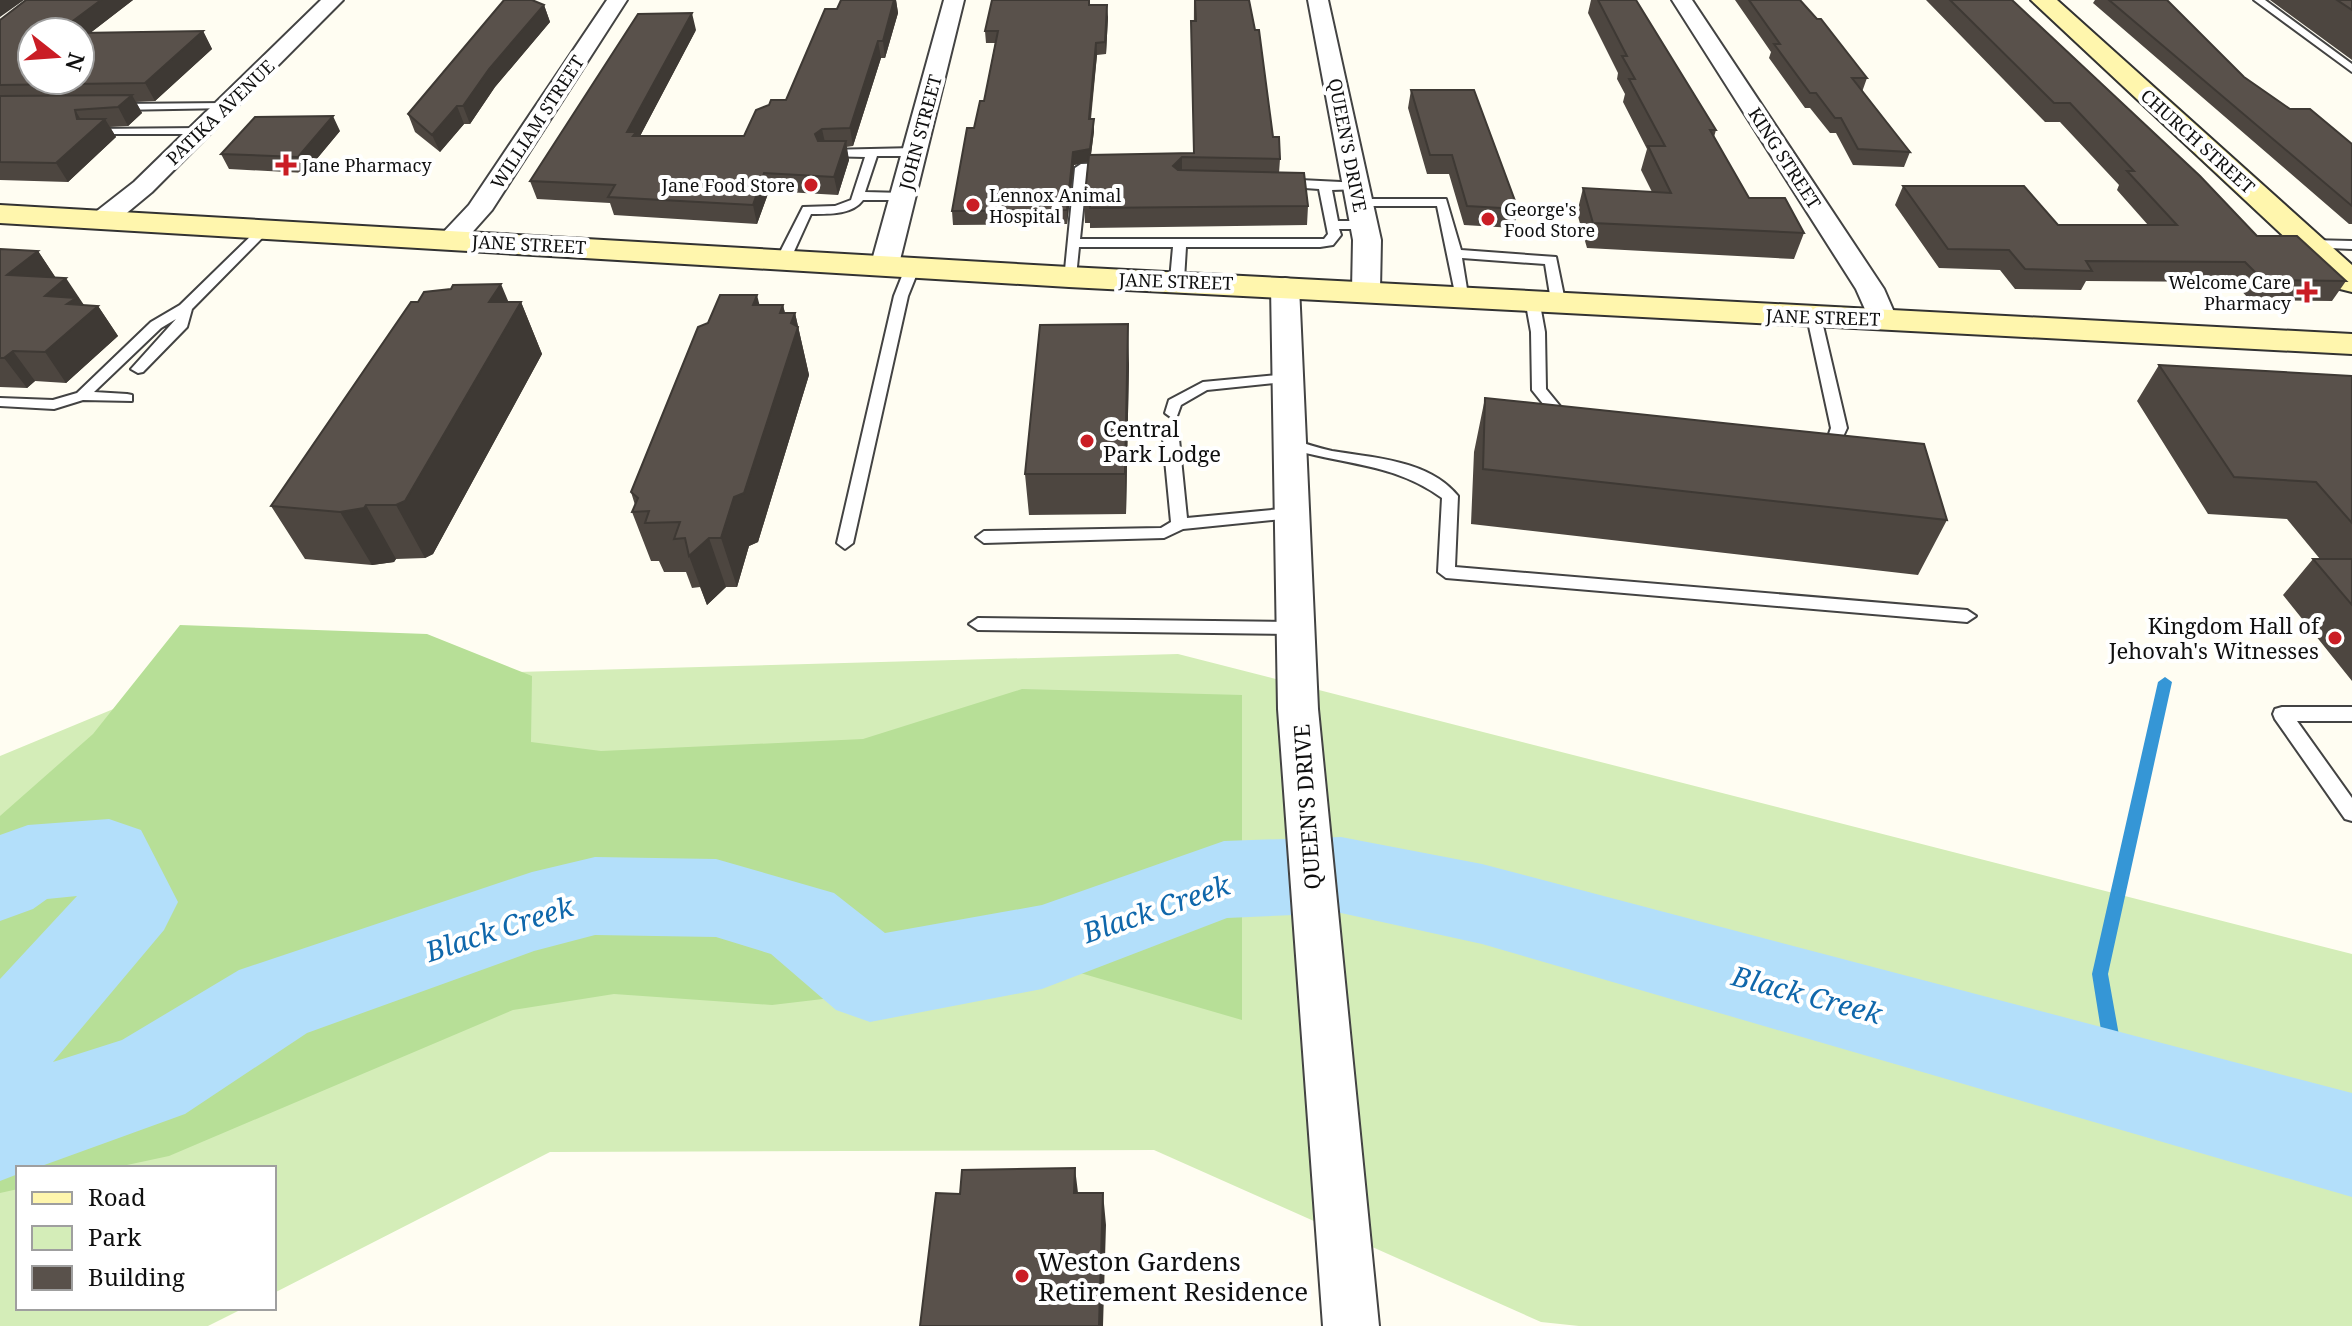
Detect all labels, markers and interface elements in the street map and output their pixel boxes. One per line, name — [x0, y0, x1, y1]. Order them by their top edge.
north arrow — [16, 16, 96, 96]
text: N — [59, 49, 93, 75]
street label: WILLIAM STREET — [485, 51, 589, 193]
street label: PATIKA AVENUE — [161, 54, 279, 170]
street label: JOHN STREET — [893, 72, 947, 193]
street label: QUEEN'S DRIVE — [1323, 76, 1373, 214]
street label: CHURCH STREET — [2136, 83, 2260, 199]
street label: KING STREET — [1743, 103, 1827, 213]
place label: Jane Pharmacy — [301, 153, 432, 177]
marker: Jane Pharmacy — [277, 156, 295, 174]
place label: Jane Food Store — [660, 173, 795, 197]
marker: Jane Food Store — [802, 176, 820, 194]
place label: Lennox Animal Hospital — [989, 183, 1122, 228]
marker: Lennox Animal Hospital — [964, 196, 982, 214]
place label: George's Food Store — [1504, 197, 1595, 242]
marker: George's Food Store — [1479, 210, 1497, 228]
street label: JANE STREET — [470, 229, 587, 259]
street label: JANE STREET — [1117, 267, 1234, 295]
place label: Welcome Care Pharmacy — [2168, 270, 2292, 315]
marker: Welcome Care Pharmacy — [2298, 283, 2316, 301]
street label: JANE STREET — [1764, 303, 1881, 331]
place label: Central Park Lodge — [1103, 413, 1221, 468]
marker: Central Park Lodge — [1078, 432, 1096, 450]
place label: Kingdom Hall of Jehovah's Witnesses — [2108, 610, 2321, 665]
marker: Kingdom Hall of Jehovah's Witnesses — [2326, 629, 2344, 647]
street label: QUEEN'S DRIVE — [1285, 723, 1327, 891]
water label: Black Creek — [1076, 865, 1236, 951]
water label: Black Creek — [419, 886, 579, 970]
water label: Black Creek — [1727, 956, 1887, 1032]
legend — [16, 1166, 276, 1310]
text: Road — [88, 1180, 146, 1213]
text: Park — [88, 1220, 142, 1253]
place label: Weston Gardens Retirement Residence — [1038, 1243, 1308, 1309]
text: Building — [88, 1260, 185, 1293]
marker: Weston Gardens Retirement Residence — [1013, 1267, 1031, 1285]

